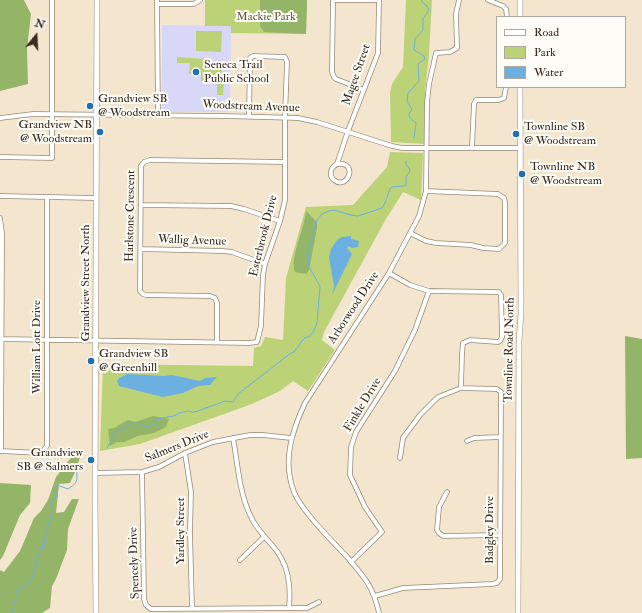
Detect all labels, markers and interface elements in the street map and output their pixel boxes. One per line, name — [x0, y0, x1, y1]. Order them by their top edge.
park label: Mackie Park — [236, 10, 296, 24]
north arrow — [16, 16, 56, 56]
text: N — [33, 16, 47, 32]
legend — [496, 16, 626, 88]
text: Road — [534, 25, 559, 40]
street label: Magee Street — [340, 42, 374, 108]
text: Park — [534, 45, 556, 60]
place label: Seneca Trail Public School — [204, 58, 269, 86]
text: Water — [534, 65, 563, 80]
marker: Seneca Trail Public School — [191, 67, 201, 77]
place label: Grandview SB @ Woodstream — [98, 92, 170, 120]
street label: Woodstream Avenue — [202, 98, 300, 116]
marker: Grandview SB @ Woodstream — [85, 101, 95, 111]
place label: Grandview NB @ Woodstream — [19, 118, 92, 146]
place label: Townline SB @ Woodstream — [524, 120, 596, 148]
marker: Grandview NB @ Woodstream — [95, 127, 105, 137]
marker: Townline SB @ Woodstream — [511, 129, 521, 139]
place label: Townline NB @ Woodstream — [530, 160, 602, 188]
marker: Townline NB @ Woodstream — [517, 169, 527, 179]
street label: Harlstone Crescent — [123, 170, 139, 262]
street label: Esterbrook Drive — [247, 194, 281, 278]
street label: Grandview Street North — [79, 224, 93, 342]
street label: Wallig Avenue — [157, 233, 227, 249]
street label: Arborwood Drive — [325, 269, 383, 347]
street label: Townline Road North — [502, 297, 518, 403]
street label: William Lott Drive — [30, 300, 44, 394]
place label: Grandview SB @ Greenhill — [99, 347, 168, 375]
marker: Grandview SB @ Greenhill — [86, 356, 96, 366]
street label: Finkle Drive — [341, 375, 385, 435]
street label: Salmers Drive — [143, 428, 211, 466]
place label: Grandview SB @ Salmers — [17, 446, 83, 474]
marker: Grandview SB @ Salmers — [86, 455, 96, 465]
street label: Badgley Drive — [483, 496, 497, 564]
street label: Yardley Street — [174, 497, 188, 565]
street label: Spencely Drive — [127, 527, 143, 599]

